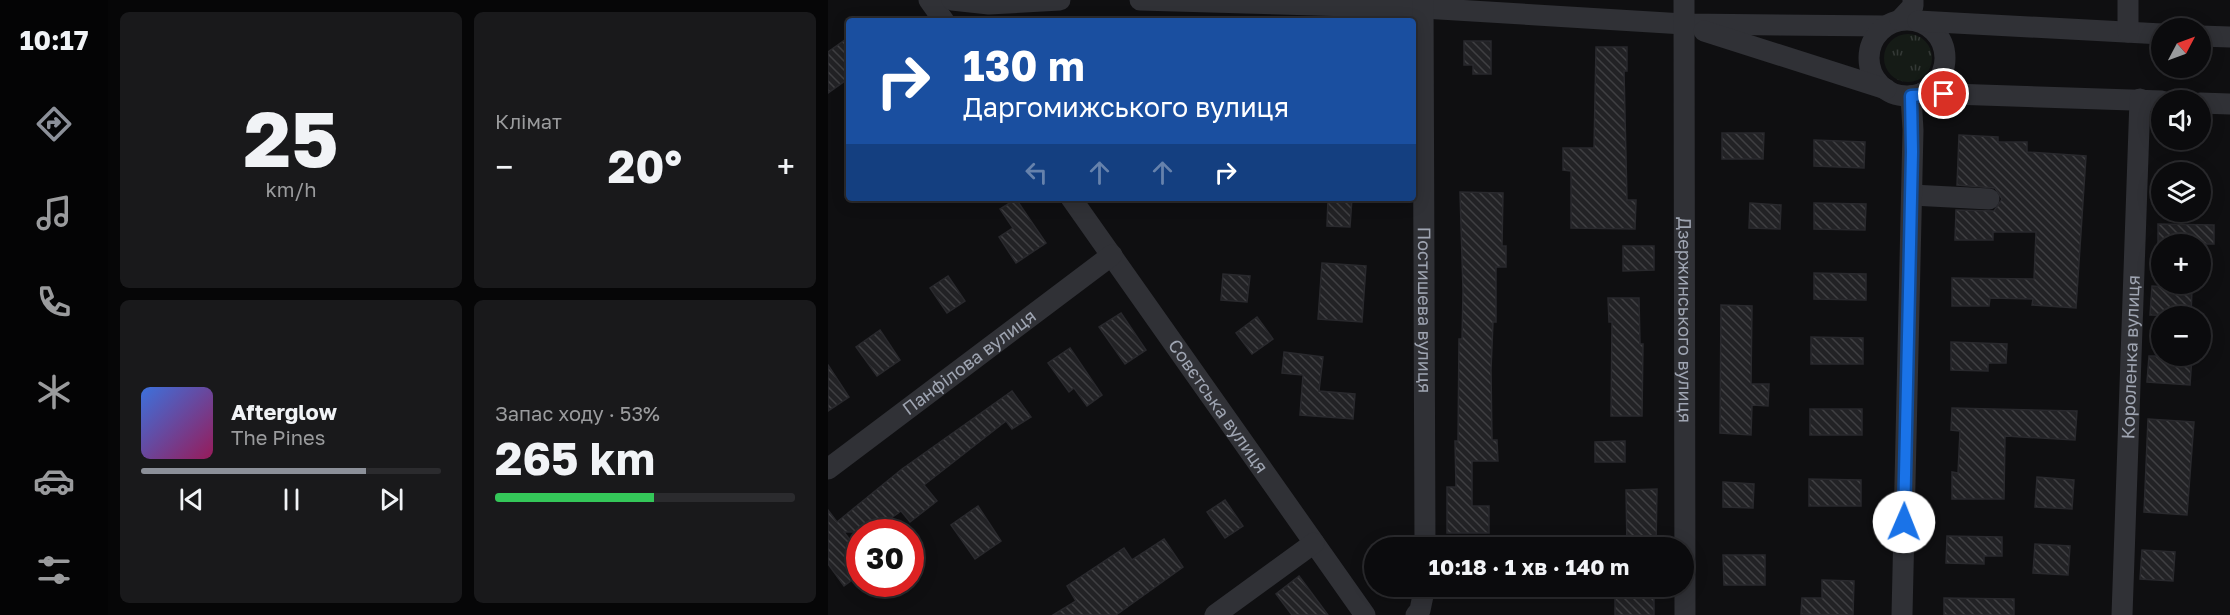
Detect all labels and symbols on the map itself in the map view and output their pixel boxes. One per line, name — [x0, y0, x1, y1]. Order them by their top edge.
north arrow — [2151, 18, 2211, 78]
pin — [1918, 68, 1969, 119]
street label: Дзержинського вулиця — [1674, 217, 1697, 423]
street label: Постишева вулиця — [1414, 227, 1436, 393]
street label: Короленка вулиця — [2116, 275, 2144, 440]
street label: Панфілова вулиця — [898, 304, 1040, 419]
street label: Совєтська вулиця — [1164, 335, 1273, 477]
position arrow — [1872, 490, 1936, 554]
speed limit sign: 30 — [846, 519, 924, 597]

